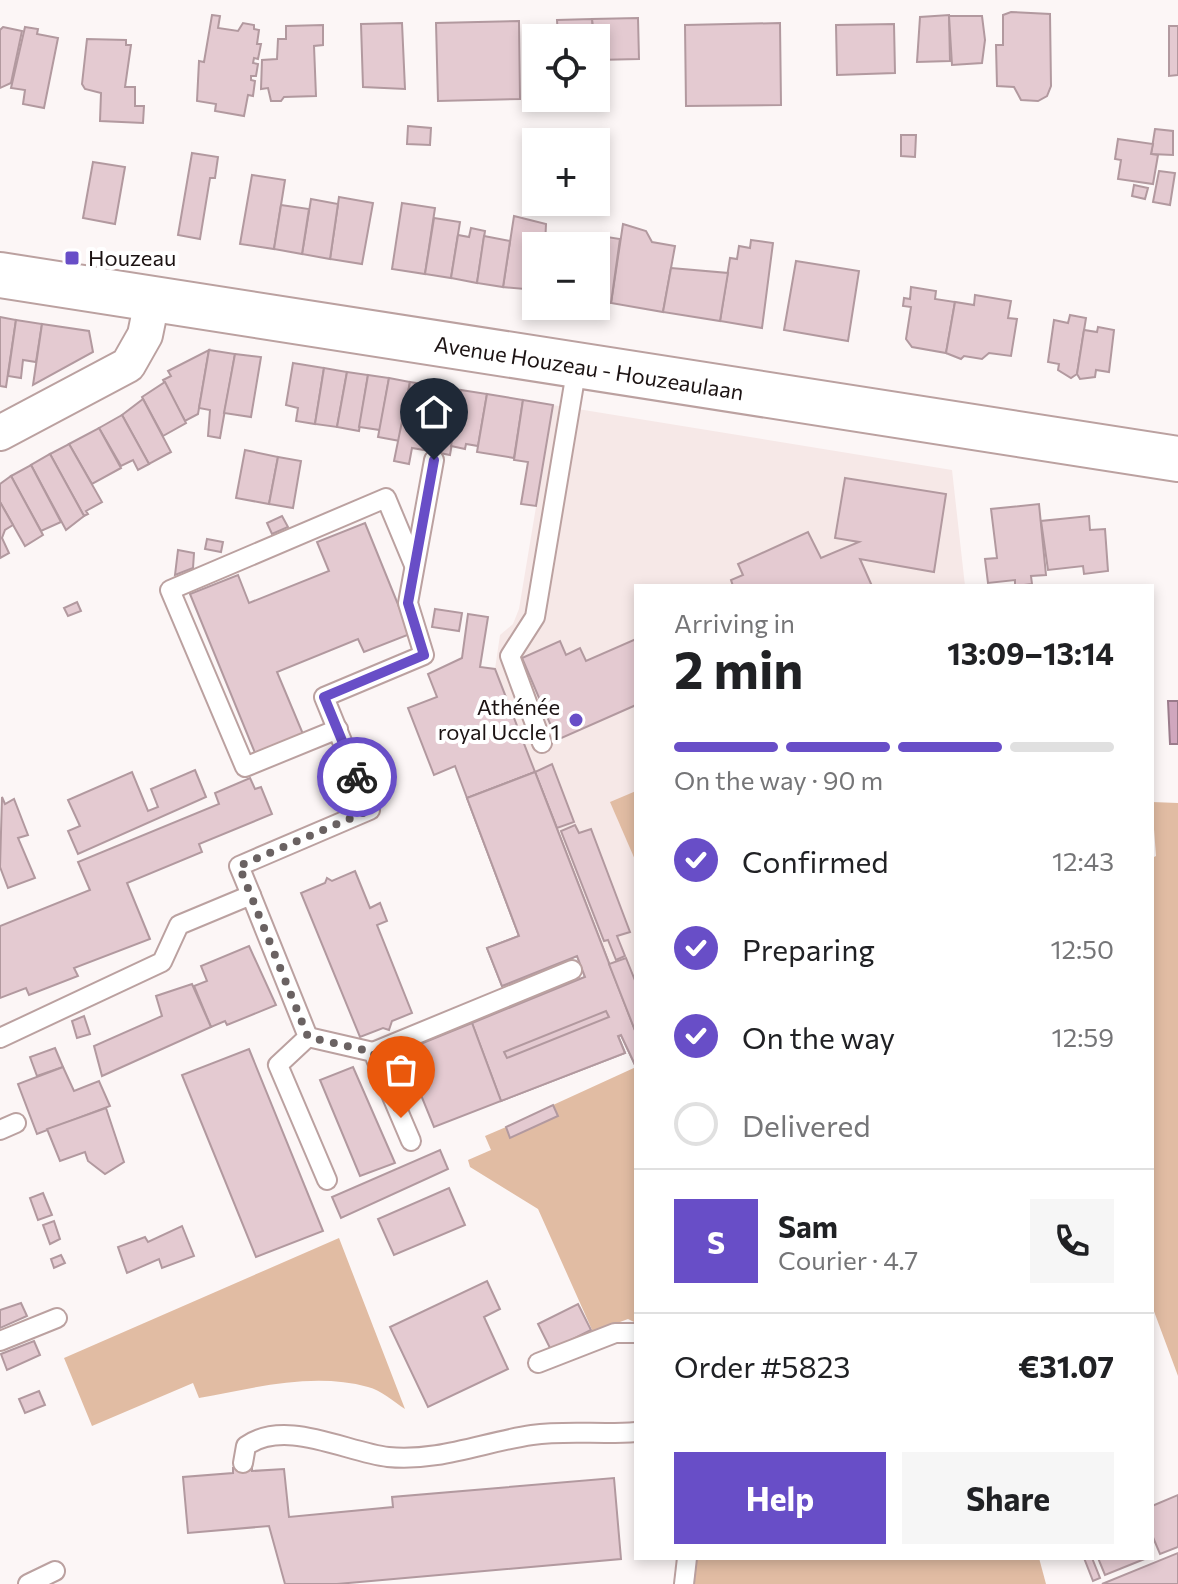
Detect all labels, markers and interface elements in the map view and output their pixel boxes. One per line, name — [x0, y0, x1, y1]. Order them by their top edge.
map controls — [522, 24, 610, 320]
button: locate — [522, 24, 610, 112]
button: + — [522, 128, 610, 216]
button: − — [522, 232, 610, 320]
place label: Houzeau — [88, 244, 176, 271]
marker: Houzeau — [63, 249, 81, 267]
street label: Avenue Houzeau - Houzeaulaan — [432, 330, 746, 405]
pin — [400, 378, 468, 460]
icon: home — [412, 390, 456, 434]
text: Arriving in — [674, 607, 795, 638]
text: 13:09–13:14 — [947, 634, 1114, 671]
text: 2 min — [674, 636, 803, 700]
place label: Athénée royal Uccle 1 — [438, 693, 560, 745]
marker: Athénée royal Uccle 1 — [567, 711, 585, 729]
courier — [317, 737, 397, 817]
icon: bike — [335, 755, 379, 799]
text: On the way · 90 m — [674, 764, 883, 795]
icon: check — [674, 838, 718, 882]
text: Confirmed — [742, 842, 889, 879]
text: 12:43 — [1052, 845, 1114, 876]
icon: check — [674, 926, 718, 970]
text: Preparing — [742, 930, 875, 967]
text: 12:50 — [1050, 933, 1114, 964]
icon: check — [674, 1014, 718, 1058]
text: On the way — [742, 1018, 895, 1055]
text: 12:59 — [1052, 1021, 1114, 1052]
pin — [367, 1036, 435, 1118]
icon: bag — [379, 1048, 423, 1092]
text: Delivered — [742, 1106, 871, 1143]
button: phone — [1030, 1199, 1114, 1283]
text: Sam — [778, 1207, 838, 1244]
text: S — [707, 1223, 725, 1260]
text: Courier · 4.7 — [778, 1244, 918, 1275]
text: Order #5823 — [674, 1347, 850, 1384]
text: €31.07 — [1018, 1347, 1114, 1384]
button: Help — [674, 1452, 886, 1544]
button: Share — [902, 1452, 1114, 1544]

